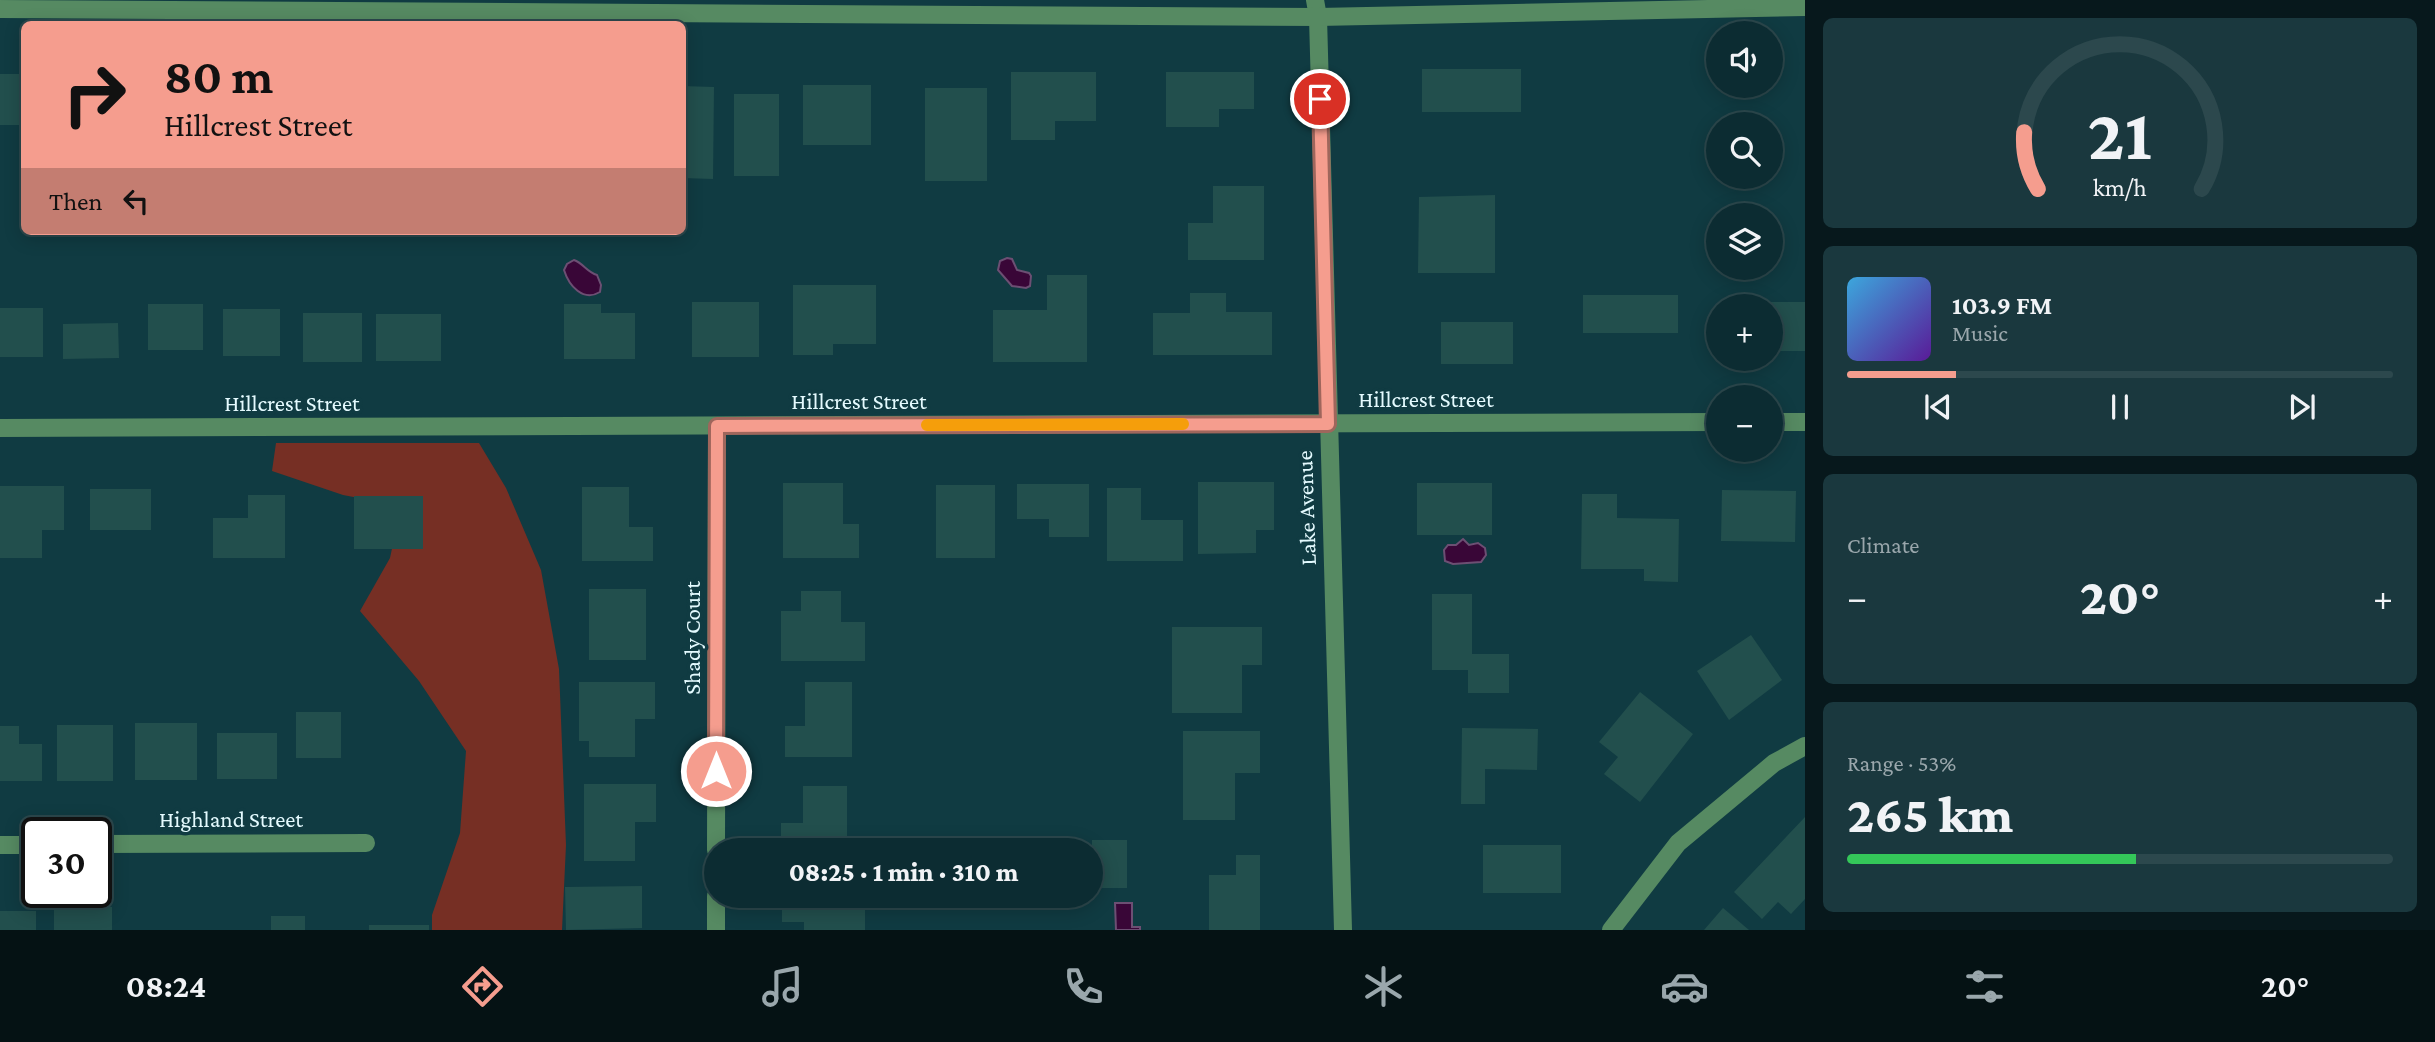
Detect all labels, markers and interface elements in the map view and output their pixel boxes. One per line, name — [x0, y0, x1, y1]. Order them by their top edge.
map controls — [1706, 21, 1783, 462]
button: sound — [1706, 21, 1783, 98]
icon: right — [49, 49, 140, 140]
text: 80 m — [164, 49, 273, 104]
pin — [1290, 69, 1350, 129]
icon: arrive — [1301, 80, 1339, 118]
text: 21 — [2088, 94, 2152, 175]
text: Hillcrest Street — [164, 107, 352, 143]
button: search — [1706, 112, 1783, 189]
text: km/h — [2093, 174, 2147, 201]
icon: left — [117, 182, 155, 220]
text: Then — [49, 187, 103, 216]
button: layers — [1706, 203, 1783, 280]
text: 103.9 FM — [1952, 291, 2052, 320]
button: + — [1706, 294, 1783, 371]
text: Music — [1952, 320, 2008, 346]
button: − — [1706, 385, 1783, 462]
street label: Hillcrest Street — [1358, 386, 1494, 412]
street label: Hillcrest Street — [791, 388, 927, 414]
icon: previous — [1919, 388, 1957, 426]
icon: pause — [2101, 388, 2139, 426]
icon: next — [2283, 388, 2321, 426]
street label: Hillcrest Street — [224, 390, 360, 416]
street label: Lake Avenue — [1291, 450, 1321, 566]
text: Climate — [1847, 532, 1919, 558]
text: 20° — [2080, 567, 2160, 625]
text: − — [1847, 576, 1867, 618]
text: + — [2373, 576, 2393, 618]
street label: Shady Court — [679, 581, 705, 695]
position arrow — [679, 734, 753, 808]
text: Range · 53% — [1847, 750, 1956, 776]
text: 265 km — [1847, 785, 2013, 843]
street label: Highland Street — [159, 806, 303, 832]
speed limit sign: 30 — [21, 817, 112, 908]
text: 08:25 · 1 min · 310 m — [789, 858, 1018, 887]
icon: directions — [458, 962, 507, 1011]
icon: music — [758, 962, 807, 1011]
icon: phone — [1059, 962, 1108, 1011]
icon: climate — [1359, 962, 1408, 1011]
icon: car — [1660, 962, 1709, 1011]
icon: filters — [1960, 962, 2009, 1011]
text: 08:24 — [126, 968, 206, 1004]
text: 20° — [2261, 968, 2309, 1004]

